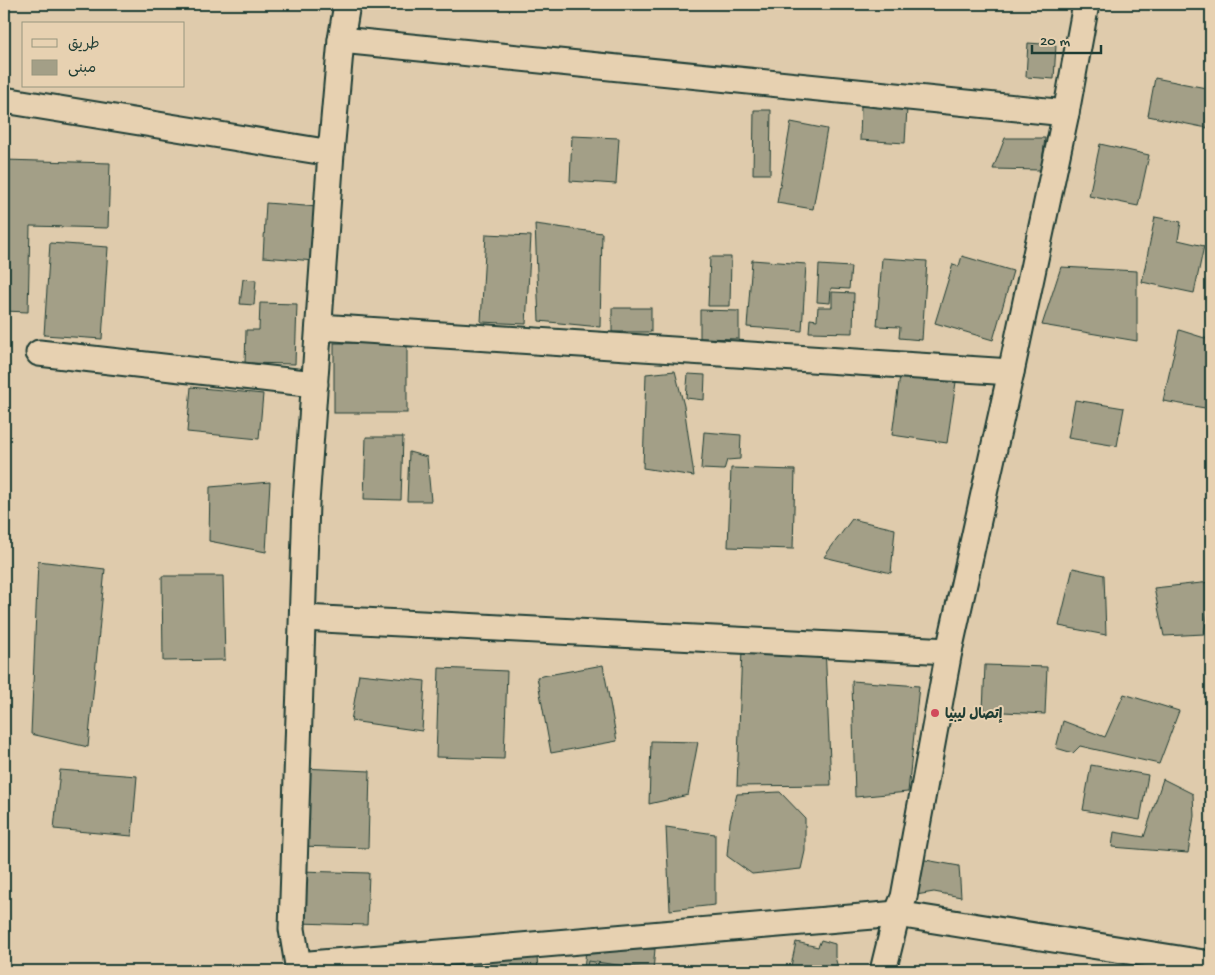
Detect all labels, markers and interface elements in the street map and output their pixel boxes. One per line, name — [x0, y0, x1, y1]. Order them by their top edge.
legend — [22, 22, 185, 88]
scale bar — [1032, 22, 1101, 54]
text: 20 m — [1040, 33, 1070, 51]
text: طريق — [68, 36, 100, 54]
text: مبنى — [68, 60, 96, 78]
marker: إتصال ليبيا — [929, 707, 941, 719]
place label: إتصال ليبيا — [945, 707, 1003, 724]

